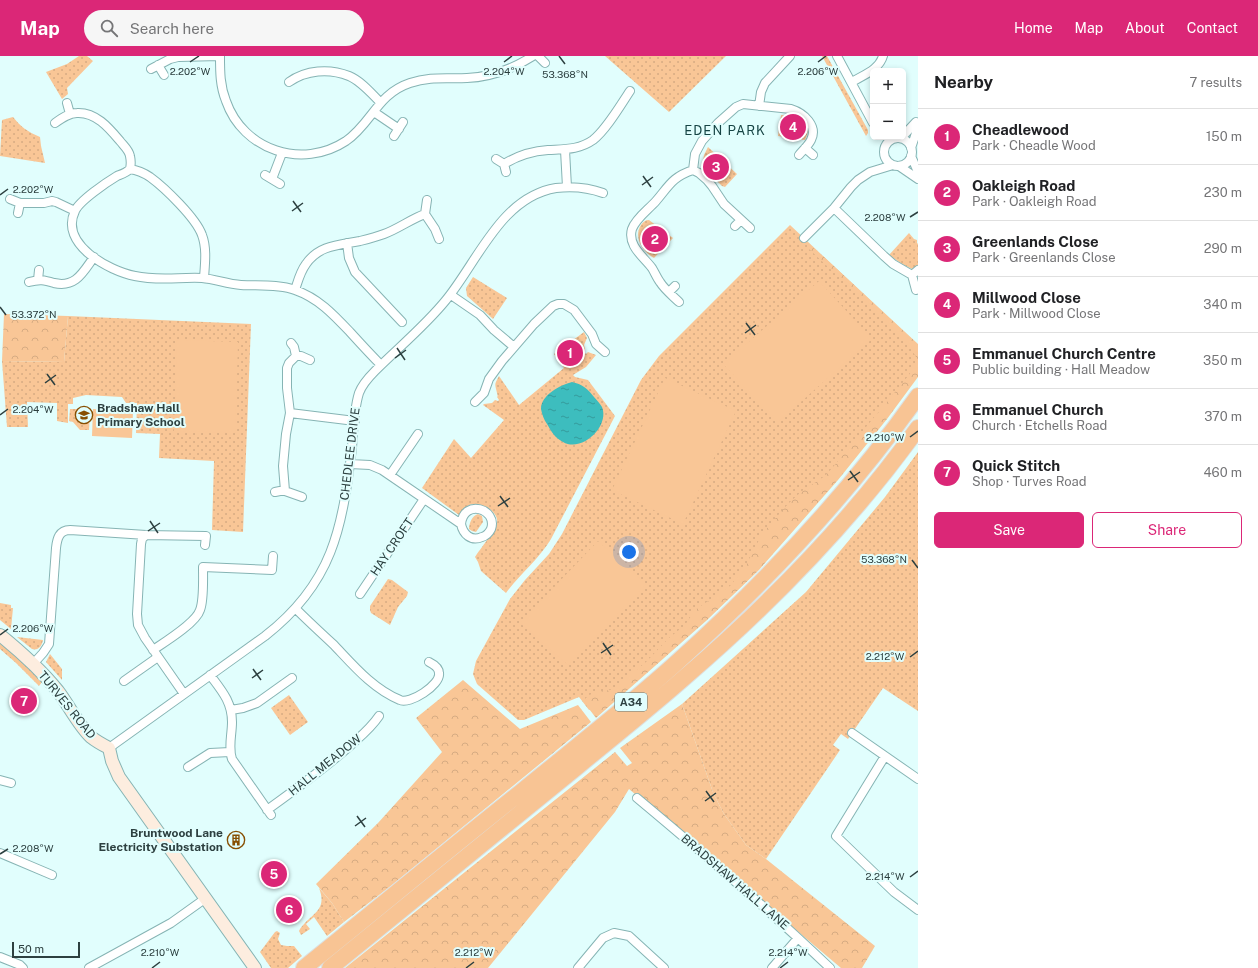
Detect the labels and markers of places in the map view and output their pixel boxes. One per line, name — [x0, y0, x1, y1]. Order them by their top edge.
pin: 4 — [780, 112, 806, 142]
pin: 3 — [703, 152, 729, 182]
pin: 2 — [642, 224, 668, 254]
pin: 1 — [557, 338, 583, 368]
place label: Bradshaw Hall Primary School — [97, 401, 185, 429]
school or university icon: Bradshaw Hall Primary School — [74, 405, 94, 425]
pin: 7 — [11, 686, 37, 716]
place label: Bruntwood Lane Electricity Substation — [98, 826, 223, 854]
building icon: Bruntwood Lane Electricity Substation — [226, 830, 246, 850]
pin: 5 — [261, 859, 287, 889]
pin: 6 — [276, 895, 302, 925]

